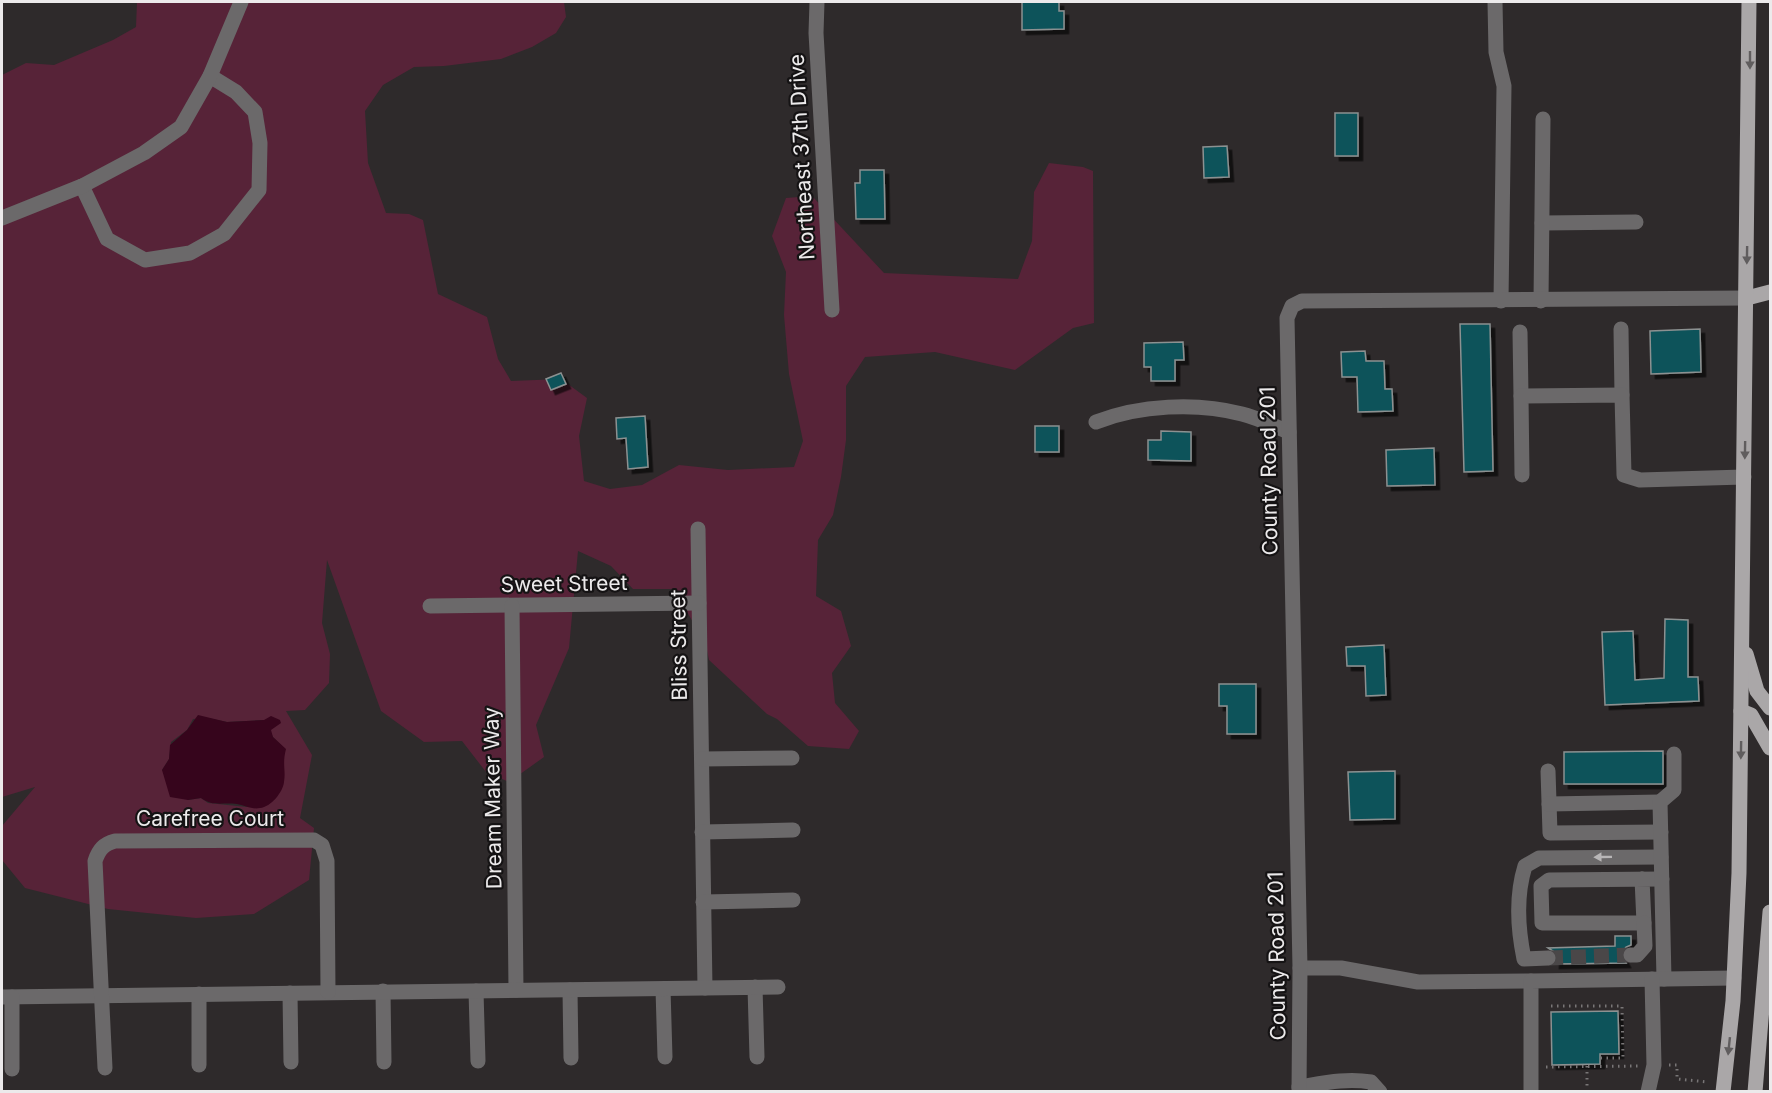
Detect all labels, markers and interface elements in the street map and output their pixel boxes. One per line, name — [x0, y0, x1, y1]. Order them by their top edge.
one-way arrow — [1745, 50, 1755, 69]
street label: Northeast 37th Drive — [784, 53, 819, 261]
one-way arrow — [1743, 245, 1752, 264]
street label: County Road 201 — [1255, 386, 1282, 556]
one-way arrow — [1740, 440, 1749, 459]
street label: Sweet Street — [500, 570, 628, 597]
street label: Bliss Street — [665, 589, 692, 701]
street label: Dream Maker Way — [478, 707, 507, 889]
one-way arrow — [1736, 740, 1746, 759]
street label: Carefree Court — [136, 806, 284, 831]
one-way arrow — [1593, 852, 1612, 862]
street label: County Road 201 — [1263, 871, 1290, 1041]
one-way arrow — [1724, 1037, 1733, 1056]

